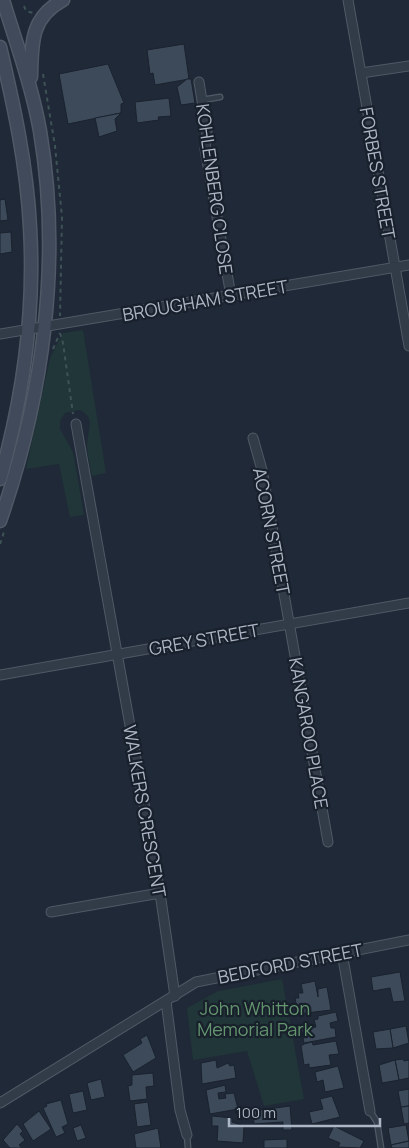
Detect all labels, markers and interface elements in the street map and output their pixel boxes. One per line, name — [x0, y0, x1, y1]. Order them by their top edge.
street label: KOHLENBERG CLOSE — [191, 102, 239, 276]
street label: FORBES STREET — [355, 105, 401, 241]
street label: BROUGHAM STREET — [120, 274, 290, 326]
street label: ACORN STREET — [248, 466, 296, 597]
street label: GREY STREET — [147, 617, 261, 661]
street label: KANGAROO PLACE — [284, 655, 334, 811]
street label: WALKERS CRESCENT — [118, 723, 172, 899]
street label: BEDFORD STREET — [216, 937, 365, 989]
park label: John Whitton Memorial Park — [197, 996, 314, 1041]
scale bar — [229, 1096, 380, 1128]
text: 100 m — [236, 1102, 276, 1123]

